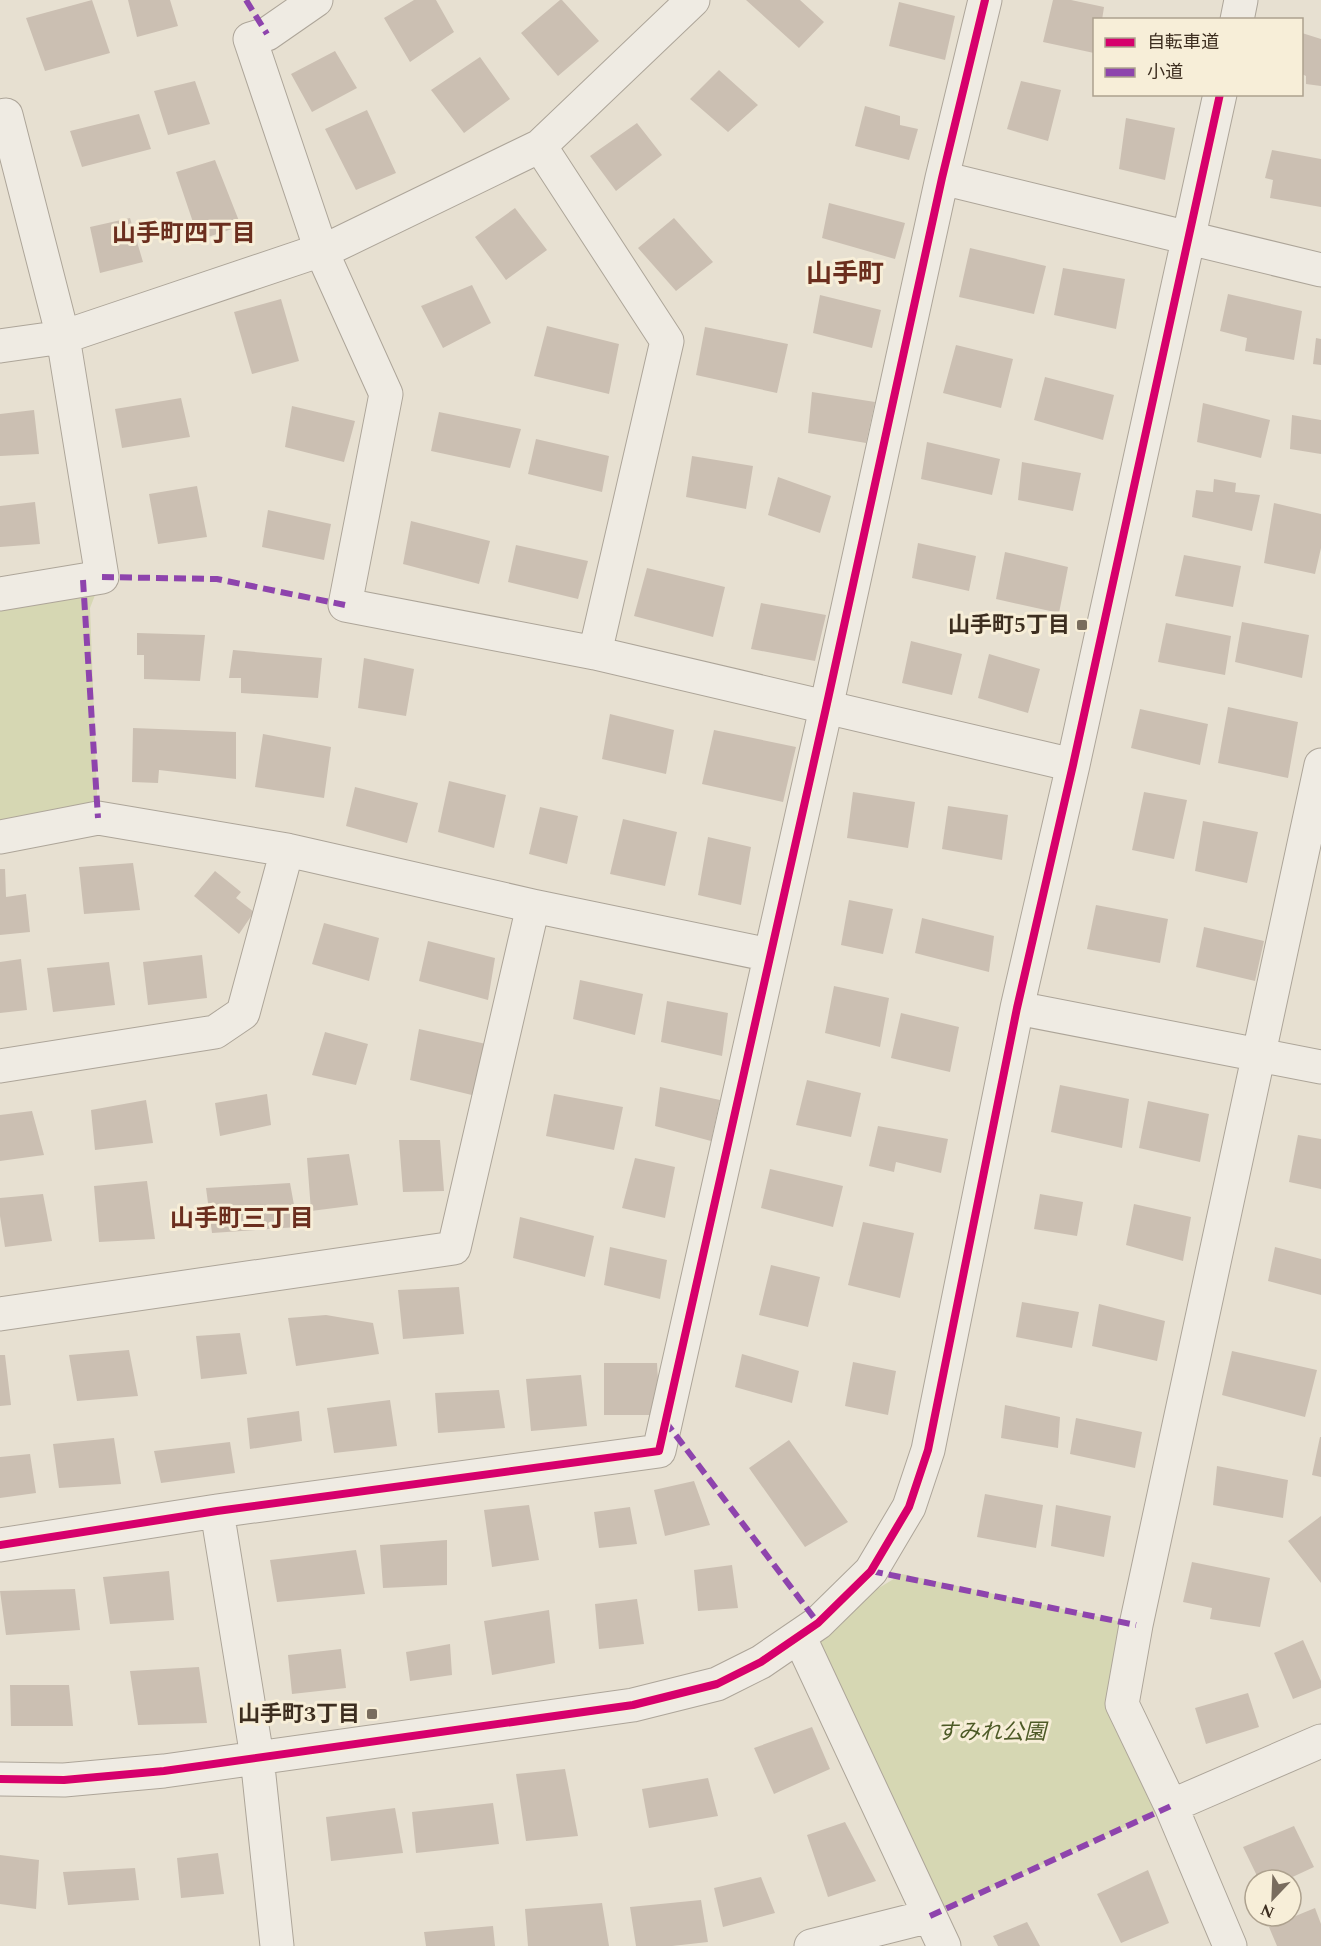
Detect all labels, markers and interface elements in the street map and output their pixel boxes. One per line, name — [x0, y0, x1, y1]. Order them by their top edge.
legend — [1093, 18, 1303, 96]
text: 自転車道 — [1147, 29, 1219, 56]
text: 小道 — [1147, 59, 1183, 86]
district label: 山手町四丁目 — [112, 216, 256, 252]
district label: 山手町 — [806, 254, 884, 294]
place label: 山手町5丁目 — [948, 609, 1070, 642]
marker: 山手町5丁目 — [1075, 618, 1089, 632]
district label: 山手町三丁目 — [170, 1201, 314, 1237]
place label: 山手町3丁目 — [238, 1698, 360, 1731]
marker: 山手町3丁目 — [365, 1707, 379, 1721]
park label: すみれ公園 — [936, 1716, 1049, 1749]
north arrow — [1243, 1868, 1303, 1928]
text: N — [1257, 1897, 1278, 1924]

